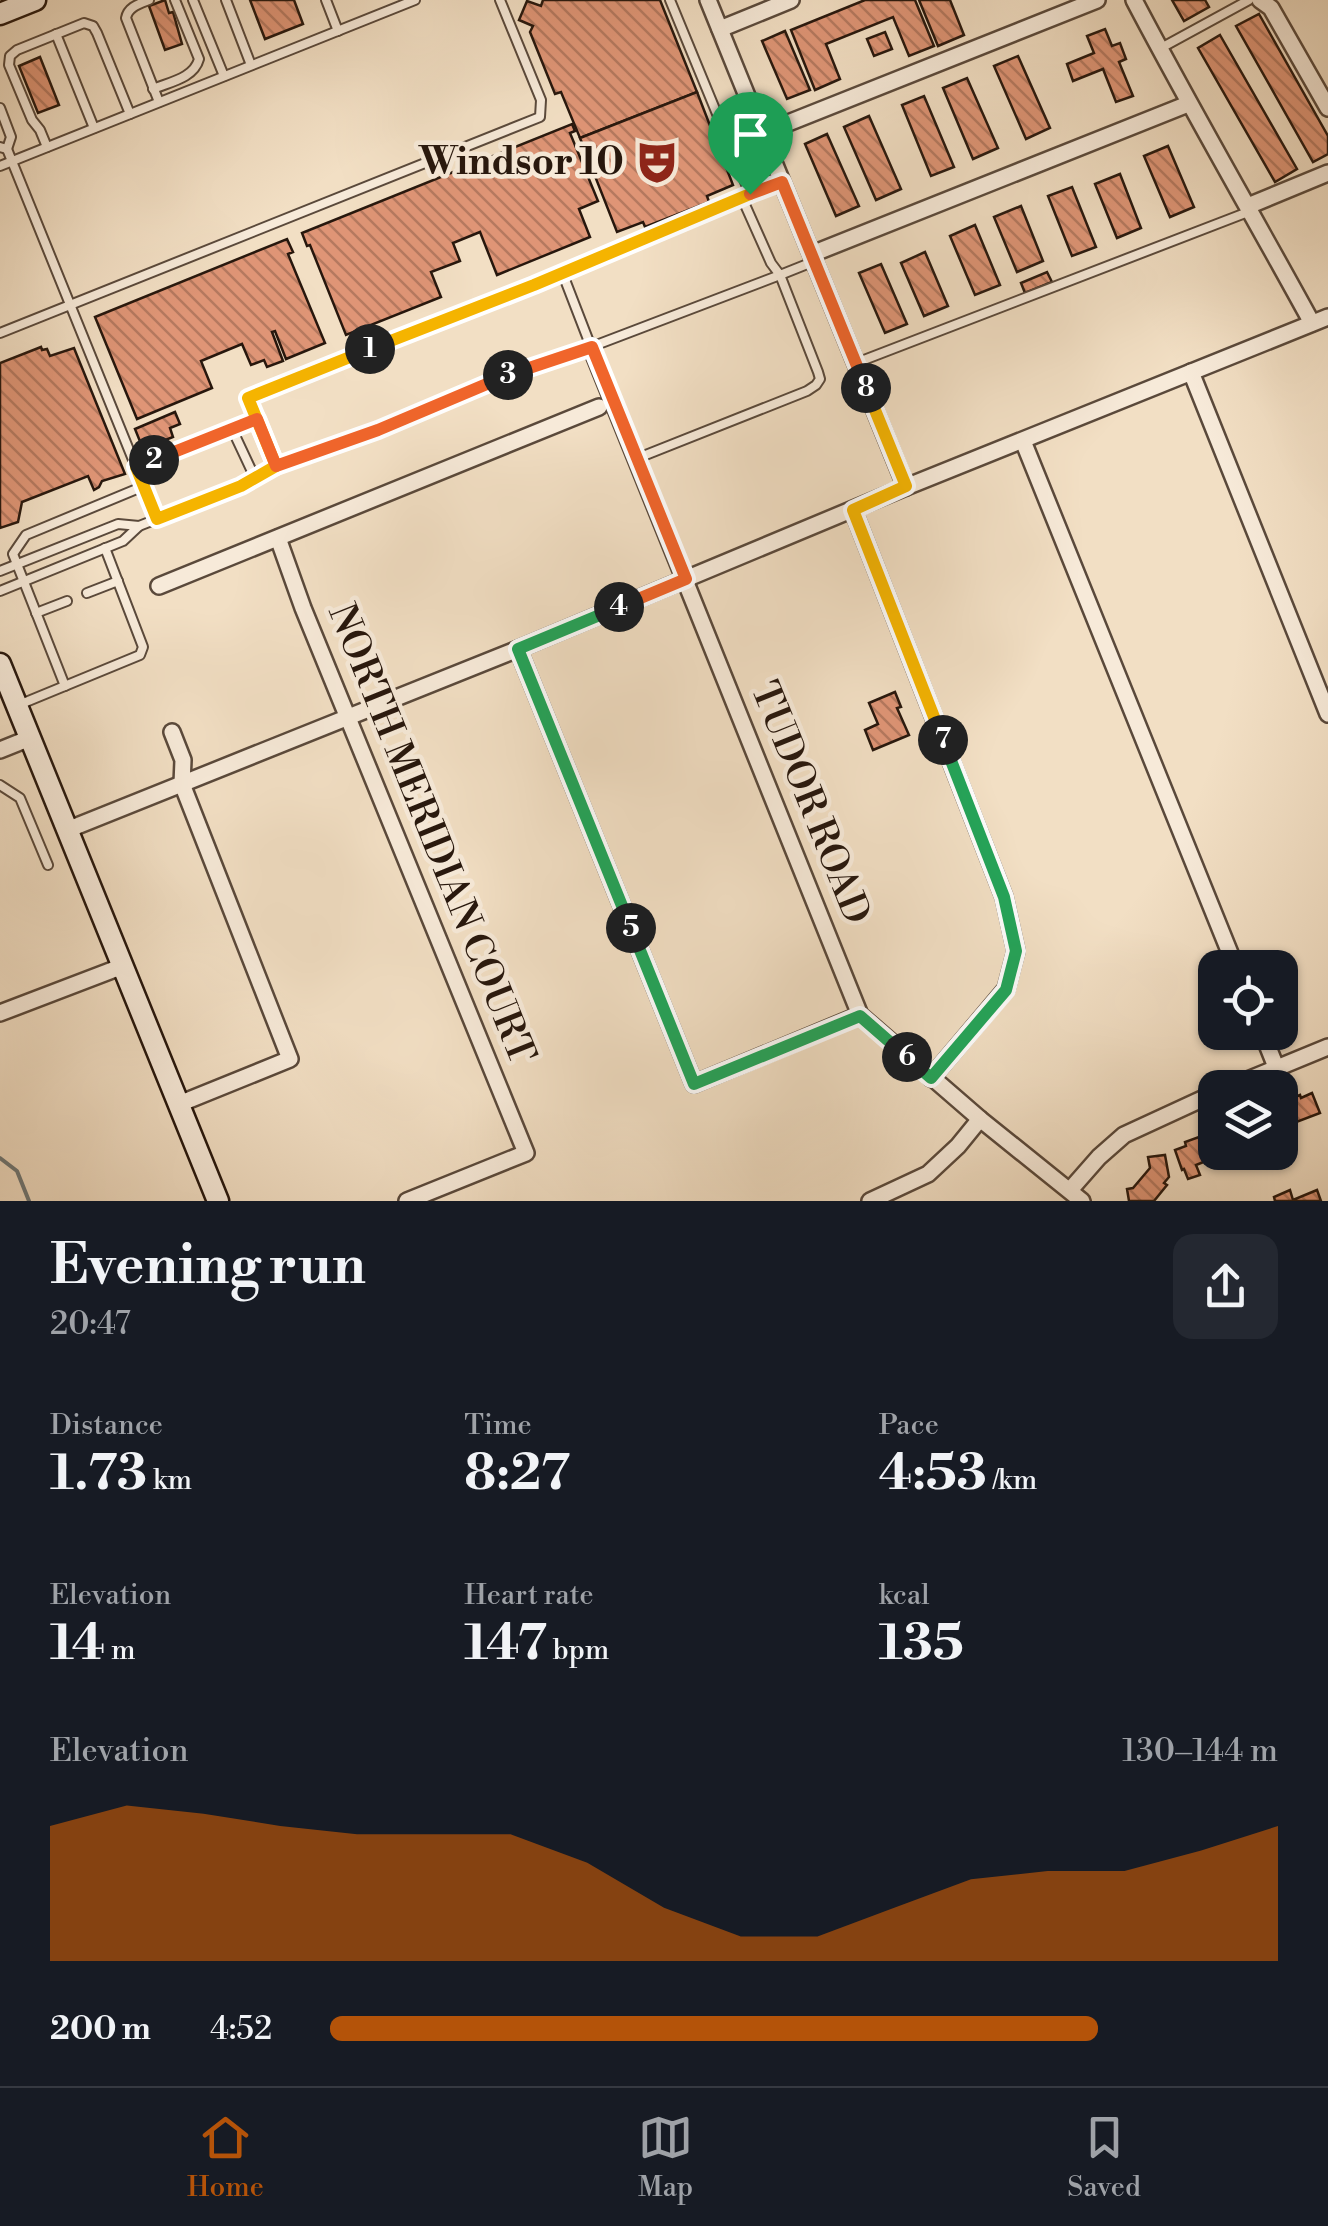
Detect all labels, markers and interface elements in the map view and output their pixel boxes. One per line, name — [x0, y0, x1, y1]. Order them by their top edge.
pin — [708, 92, 793, 195]
icon: arrive — [723, 107, 778, 162]
theatre icon: Windsor 10 — [633, 138, 681, 186]
place label: Windsor 10 — [418, 139, 624, 186]
pin: 1 — [345, 324, 395, 374]
text: 1 — [363, 331, 377, 366]
pin: 3 — [483, 350, 533, 400]
text: 3 — [500, 357, 516, 392]
pin: 8 — [841, 363, 891, 413]
text: 8 — [857, 370, 875, 405]
pin: 2 — [129, 435, 179, 485]
text: 2 — [145, 442, 163, 477]
pin: 4 — [594, 582, 644, 632]
text: 4 — [610, 589, 628, 624]
street label: NORTH MERIDIAN COURT — [317, 597, 545, 1071]
street label: TUDOR ROAD — [740, 675, 880, 931]
pin: 7 — [918, 715, 968, 765]
text: 7 — [935, 722, 951, 757]
pin: 5 — [606, 903, 656, 953]
text: 5 — [622, 910, 640, 945]
map controls — [1198, 950, 1298, 1170]
button: locate — [1198, 950, 1298, 1050]
pin: 6 — [882, 1032, 932, 1082]
text: 6 — [898, 1039, 916, 1074]
button: layers — [1198, 1070, 1298, 1170]
text: Evening run — [50, 1232, 366, 1301]
button: share — [1173, 1234, 1278, 1339]
text: 20:47 — [50, 1304, 131, 1344]
text: Distance — [50, 1408, 163, 1443]
text: Time — [464, 1408, 532, 1443]
text: Pace — [879, 1408, 939, 1443]
text: 1.73 — [50, 1443, 147, 1505]
text: 8:27 — [464, 1443, 570, 1505]
text: 4:53 — [879, 1443, 987, 1505]
text: km — [147, 1463, 192, 1498]
text: /km — [987, 1463, 1037, 1498]
text: Elevation — [50, 1578, 171, 1613]
text: Heart rate — [464, 1578, 594, 1613]
text: kcal — [879, 1578, 929, 1613]
text: 14 — [50, 1613, 105, 1675]
text: 147 — [464, 1613, 547, 1675]
text: 135 — [879, 1613, 964, 1675]
text: m — [105, 1633, 136, 1668]
text: bpm — [547, 1633, 609, 1668]
text: Elevation — [50, 1731, 189, 1771]
text: 130–144 m — [1122, 1731, 1278, 1771]
text: 200 m — [50, 2009, 151, 2049]
text: 4:52 — [210, 2009, 272, 2049]
tab: Home — [187, 2110, 264, 2205]
tab: Map — [638, 2110, 693, 2205]
tab: Saved — [1067, 2110, 1141, 2205]

